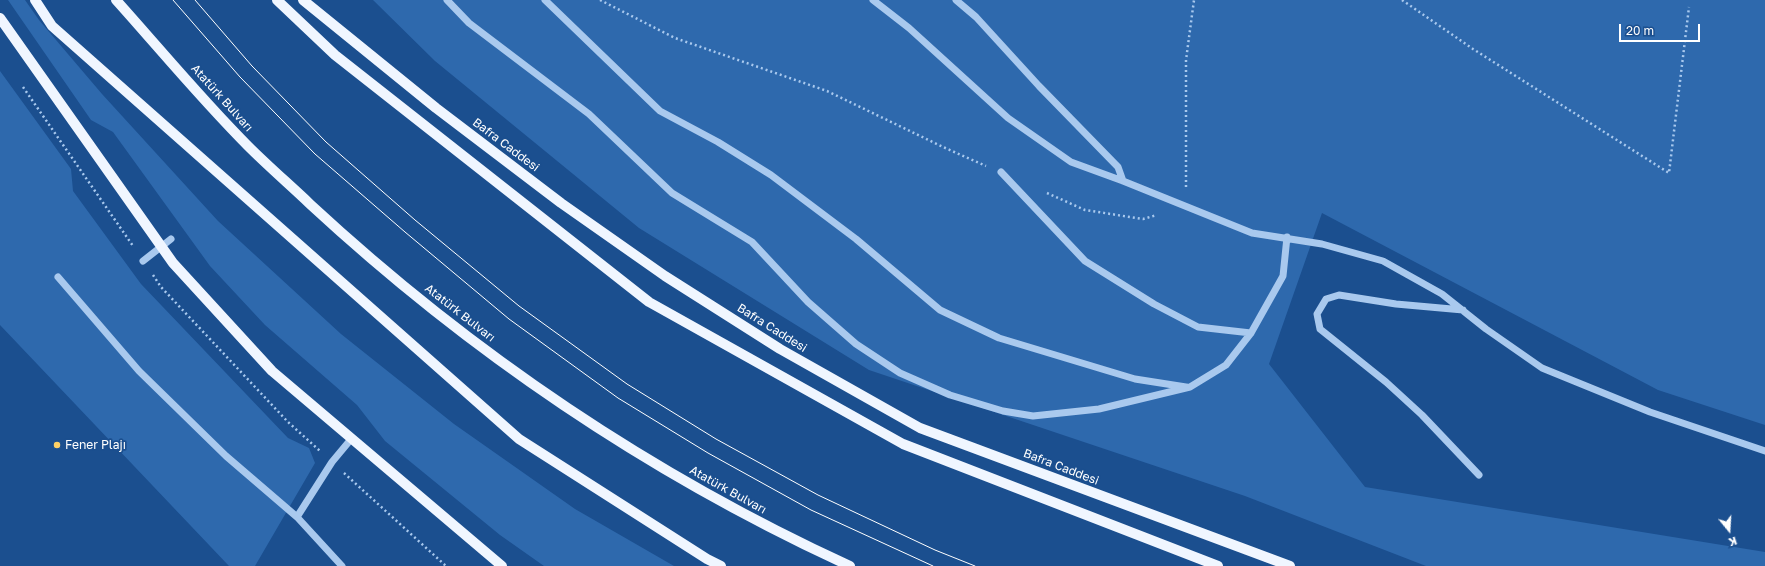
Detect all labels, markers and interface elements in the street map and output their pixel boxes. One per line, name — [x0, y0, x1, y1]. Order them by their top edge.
scale bar — [1621, 16, 1702, 42]
text: 20 m — [1626, 23, 1654, 38]
street label: Atatürk Bulvarı — [188, 61, 256, 135]
street label: Bafra Caddesi — [470, 115, 542, 175]
street label: Atatürk Bulvarı — [422, 281, 498, 345]
street label: Bafra Caddesi — [734, 301, 810, 355]
place label: Fener Plajı — [65, 438, 126, 452]
marker: Fener Plajı — [52, 440, 62, 450]
street label: Bafra Caddesi — [1021, 446, 1101, 488]
street label: Atatürk Bulvarı — [687, 463, 769, 517]
north arrow — [1709, 510, 1749, 550]
text: K — [1727, 534, 1739, 549]

